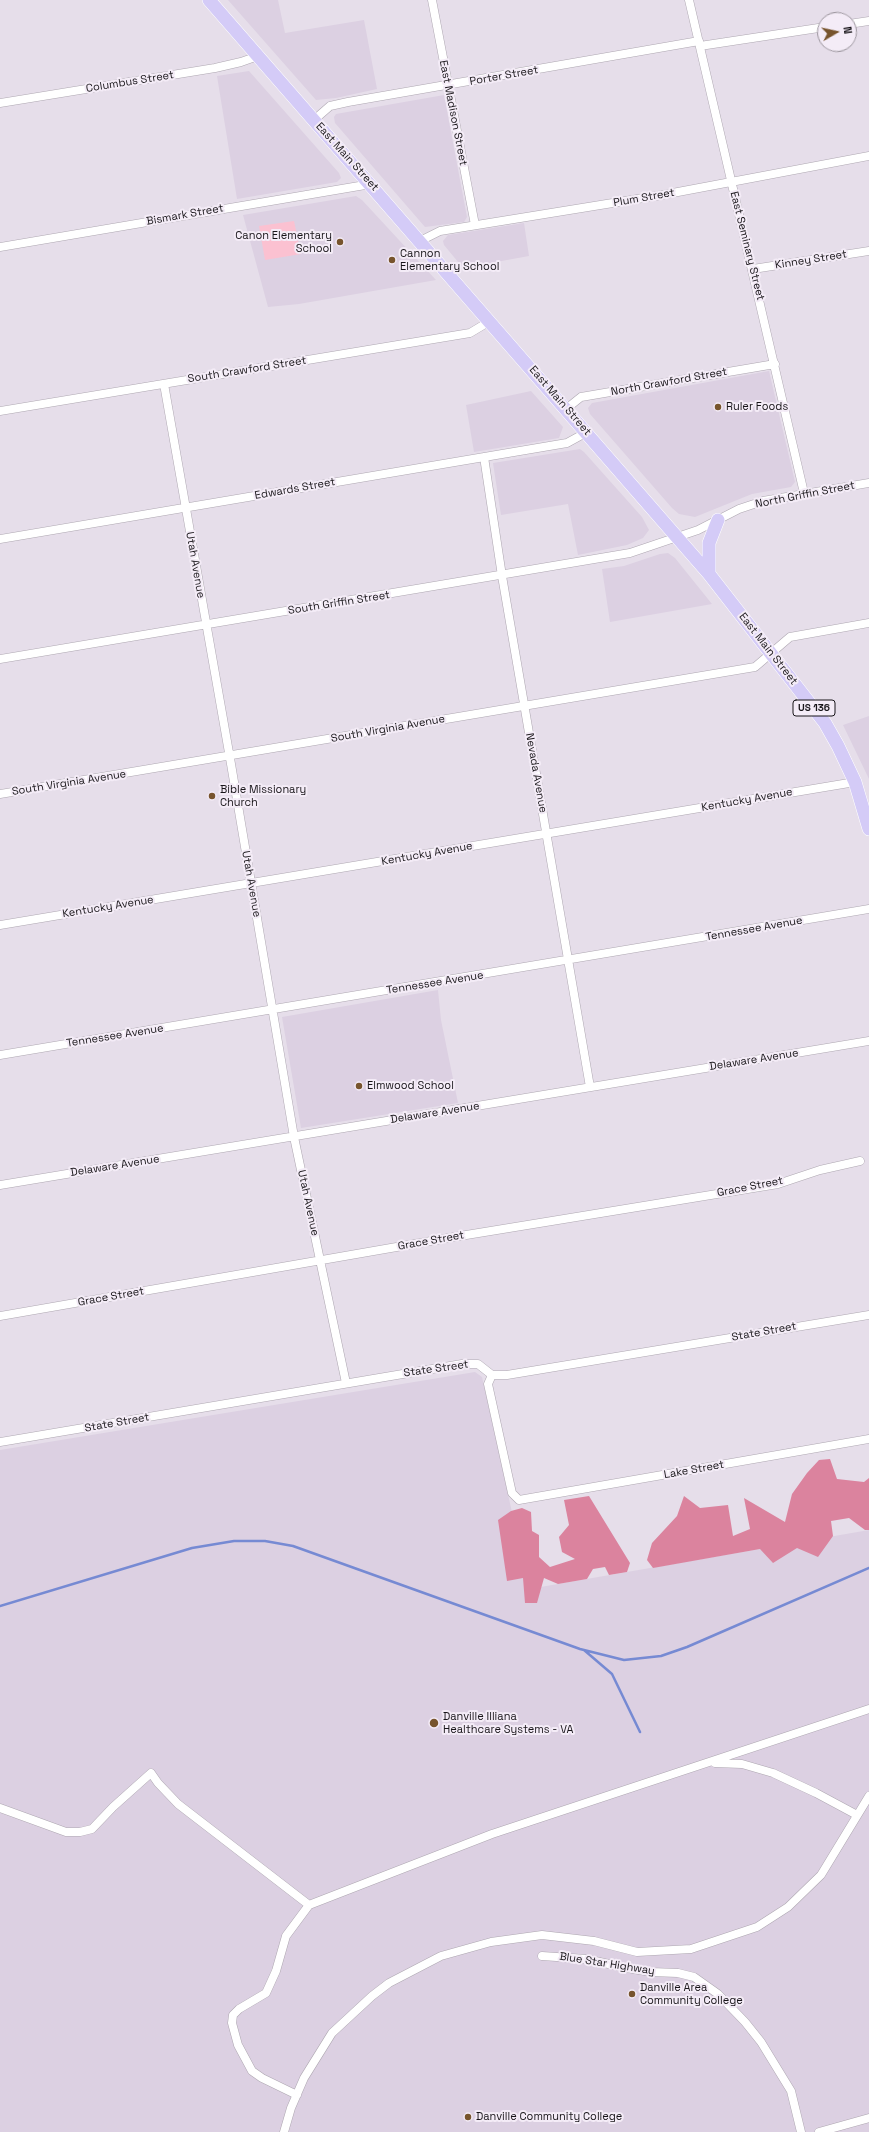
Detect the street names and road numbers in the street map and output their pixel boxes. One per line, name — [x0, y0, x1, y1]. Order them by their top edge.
street label: East Madison Street — [436, 59, 470, 167]
street label: Porter Street — [469, 63, 539, 89]
street label: Columbus Street — [85, 69, 175, 95]
street label: East Main Street — [313, 120, 381, 194]
street label: Plum Street — [612, 186, 676, 210]
street label: East Seminary Street — [727, 190, 767, 302]
street label: Bismark Street — [145, 202, 225, 228]
street label: Kinney Street — [774, 248, 848, 272]
street label: South Crawford Street — [187, 354, 307, 386]
street label: East Main Street — [526, 364, 594, 438]
street label: North Crawford Street — [610, 365, 728, 399]
street label: Edwards Street — [254, 475, 336, 503]
street label: North Griffin Street — [754, 479, 856, 511]
street label: Utah Avenue — [183, 531, 207, 599]
street label: South Griffin Street — [287, 588, 391, 618]
street label: East Main Street — [736, 610, 800, 688]
road number: US 136 — [793, 700, 835, 716]
street label: South Virginia Avenue — [330, 712, 446, 746]
street label: Nevada Avenue — [523, 732, 549, 814]
street label: South Virginia Avenue — [11, 767, 127, 799]
street label: Kentucky Avenue — [700, 785, 794, 815]
street label: Kentucky Avenue — [380, 839, 474, 869]
street label: Utah Avenue — [239, 850, 263, 918]
street label: Kentucky Avenue — [61, 893, 155, 921]
street label: Tennessee Avenue — [705, 914, 803, 944]
street label: Tennessee Avenue — [385, 969, 485, 997]
street label: Tennessee Avenue — [65, 1022, 165, 1050]
street label: Delaware Avenue — [709, 1046, 799, 1074]
street label: Delaware Avenue — [390, 1099, 480, 1127]
street label: Delaware Avenue — [70, 1152, 160, 1180]
street label: Utah Avenue — [295, 1169, 321, 1237]
street label: Grace Street — [716, 1174, 784, 1200]
street label: Grace Street — [397, 1229, 465, 1253]
street label: Grace Street — [77, 1285, 145, 1309]
street label: State Street — [731, 1320, 797, 1344]
street label: State Street — [403, 1358, 469, 1380]
street label: State Street — [84, 1411, 150, 1435]
street label: Lake Street — [663, 1458, 725, 1482]
street label: Blue Star Highway — [558, 1950, 656, 1978]

